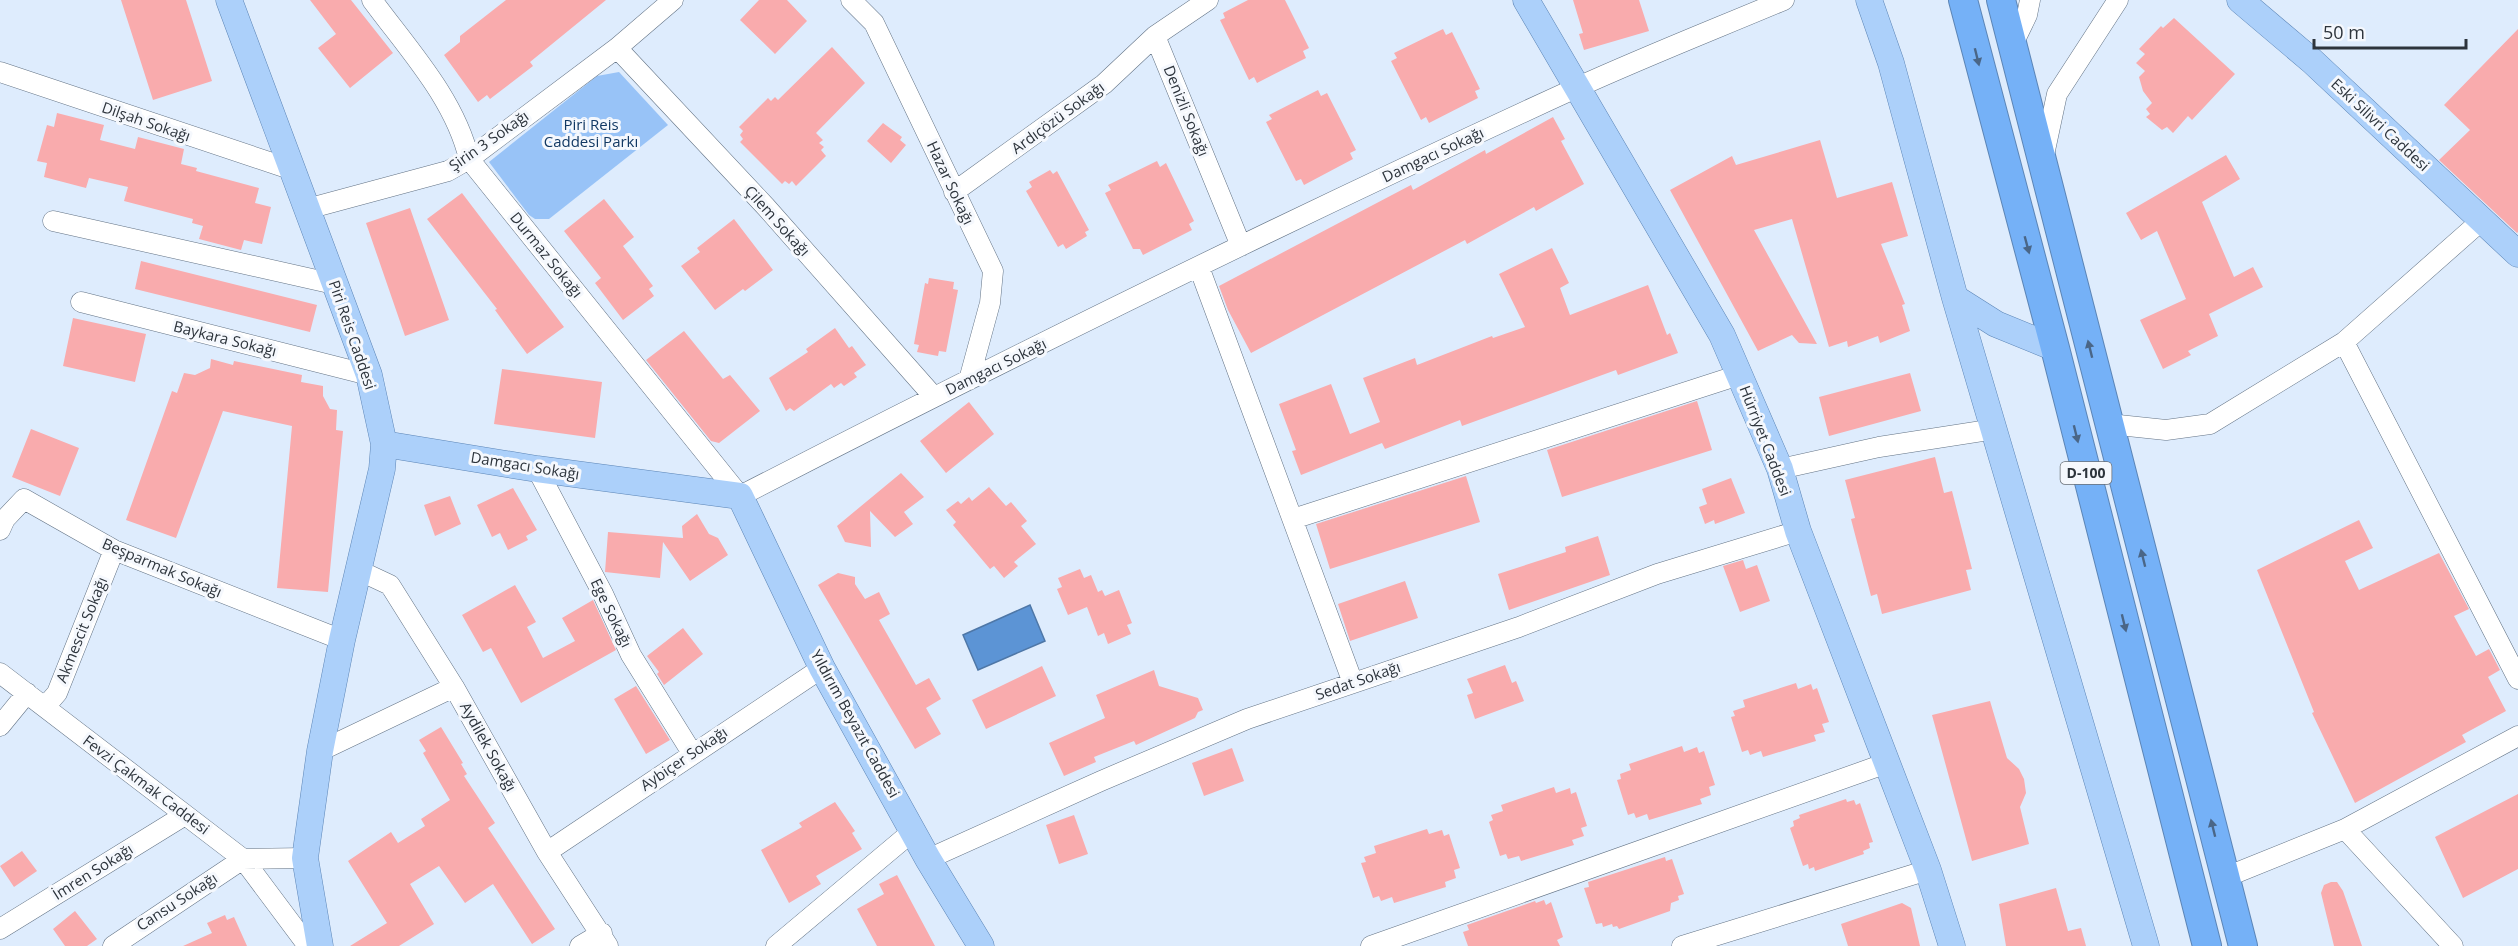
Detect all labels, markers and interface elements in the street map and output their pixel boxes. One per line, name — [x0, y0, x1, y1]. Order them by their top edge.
scale bar — [2314, 12, 2466, 50]
text: 50 m — [2323, 20, 2365, 44]
one-way arrow — [1973, 47, 1983, 66]
street label: Denizli Sokağı — [1160, 62, 1214, 159]
street label: Eski Silivri Caddesi — [2327, 73, 2434, 175]
street label: Ardıçözü Sokağı — [1007, 77, 1108, 158]
street label: Dilşah Sokağı — [99, 97, 193, 146]
street label: Şirin 3 Sokağı — [445, 105, 532, 175]
park label: Piri Reis Caddesi Parkı — [544, 114, 638, 151]
street label: Damgacı Sokağı — [1379, 122, 1487, 186]
street label: Hazar Sokağı — [923, 137, 979, 228]
street label: Çilem Sokağı — [741, 181, 815, 260]
street label: Durmaz Sokağı — [506, 207, 588, 301]
one-way arrow — [2023, 236, 2032, 254]
street label: Piri Reis Caddesi — [325, 277, 381, 392]
street label: Baykara Sokağı — [172, 316, 279, 360]
street label: Damgacı Sokağı — [942, 333, 1049, 399]
one-way arrow — [2084, 340, 2094, 358]
street label: Hürriyet Caddesi — [1736, 382, 1796, 499]
one-way arrow — [2072, 425, 2082, 443]
street label: Damgacı Sokağı — [469, 447, 581, 483]
road number: D-100 — [2060, 462, 2112, 484]
street label: Beşparmak Sokağı — [99, 533, 225, 601]
one-way arrow — [2138, 549, 2148, 567]
street label: Akmescit Sokağı — [51, 574, 111, 685]
street label: Ege Sokağı — [587, 575, 637, 650]
one-way arrow — [2120, 614, 2130, 632]
street label: Yıldırım Beyazıt Caddesi — [807, 646, 905, 801]
street label: Sedat Sokağı — [1312, 656, 1403, 704]
street label: Aydilek Sokağı — [456, 698, 522, 795]
street label: Aybiçer Sokağı — [636, 722, 731, 795]
street label: Fevzi Çakmak Caddesi — [79, 730, 214, 838]
one-way arrow — [2208, 819, 2218, 837]
street label: İmren Sokağı — [49, 839, 136, 904]
street label: Cansu Sokağı — [132, 868, 221, 935]

